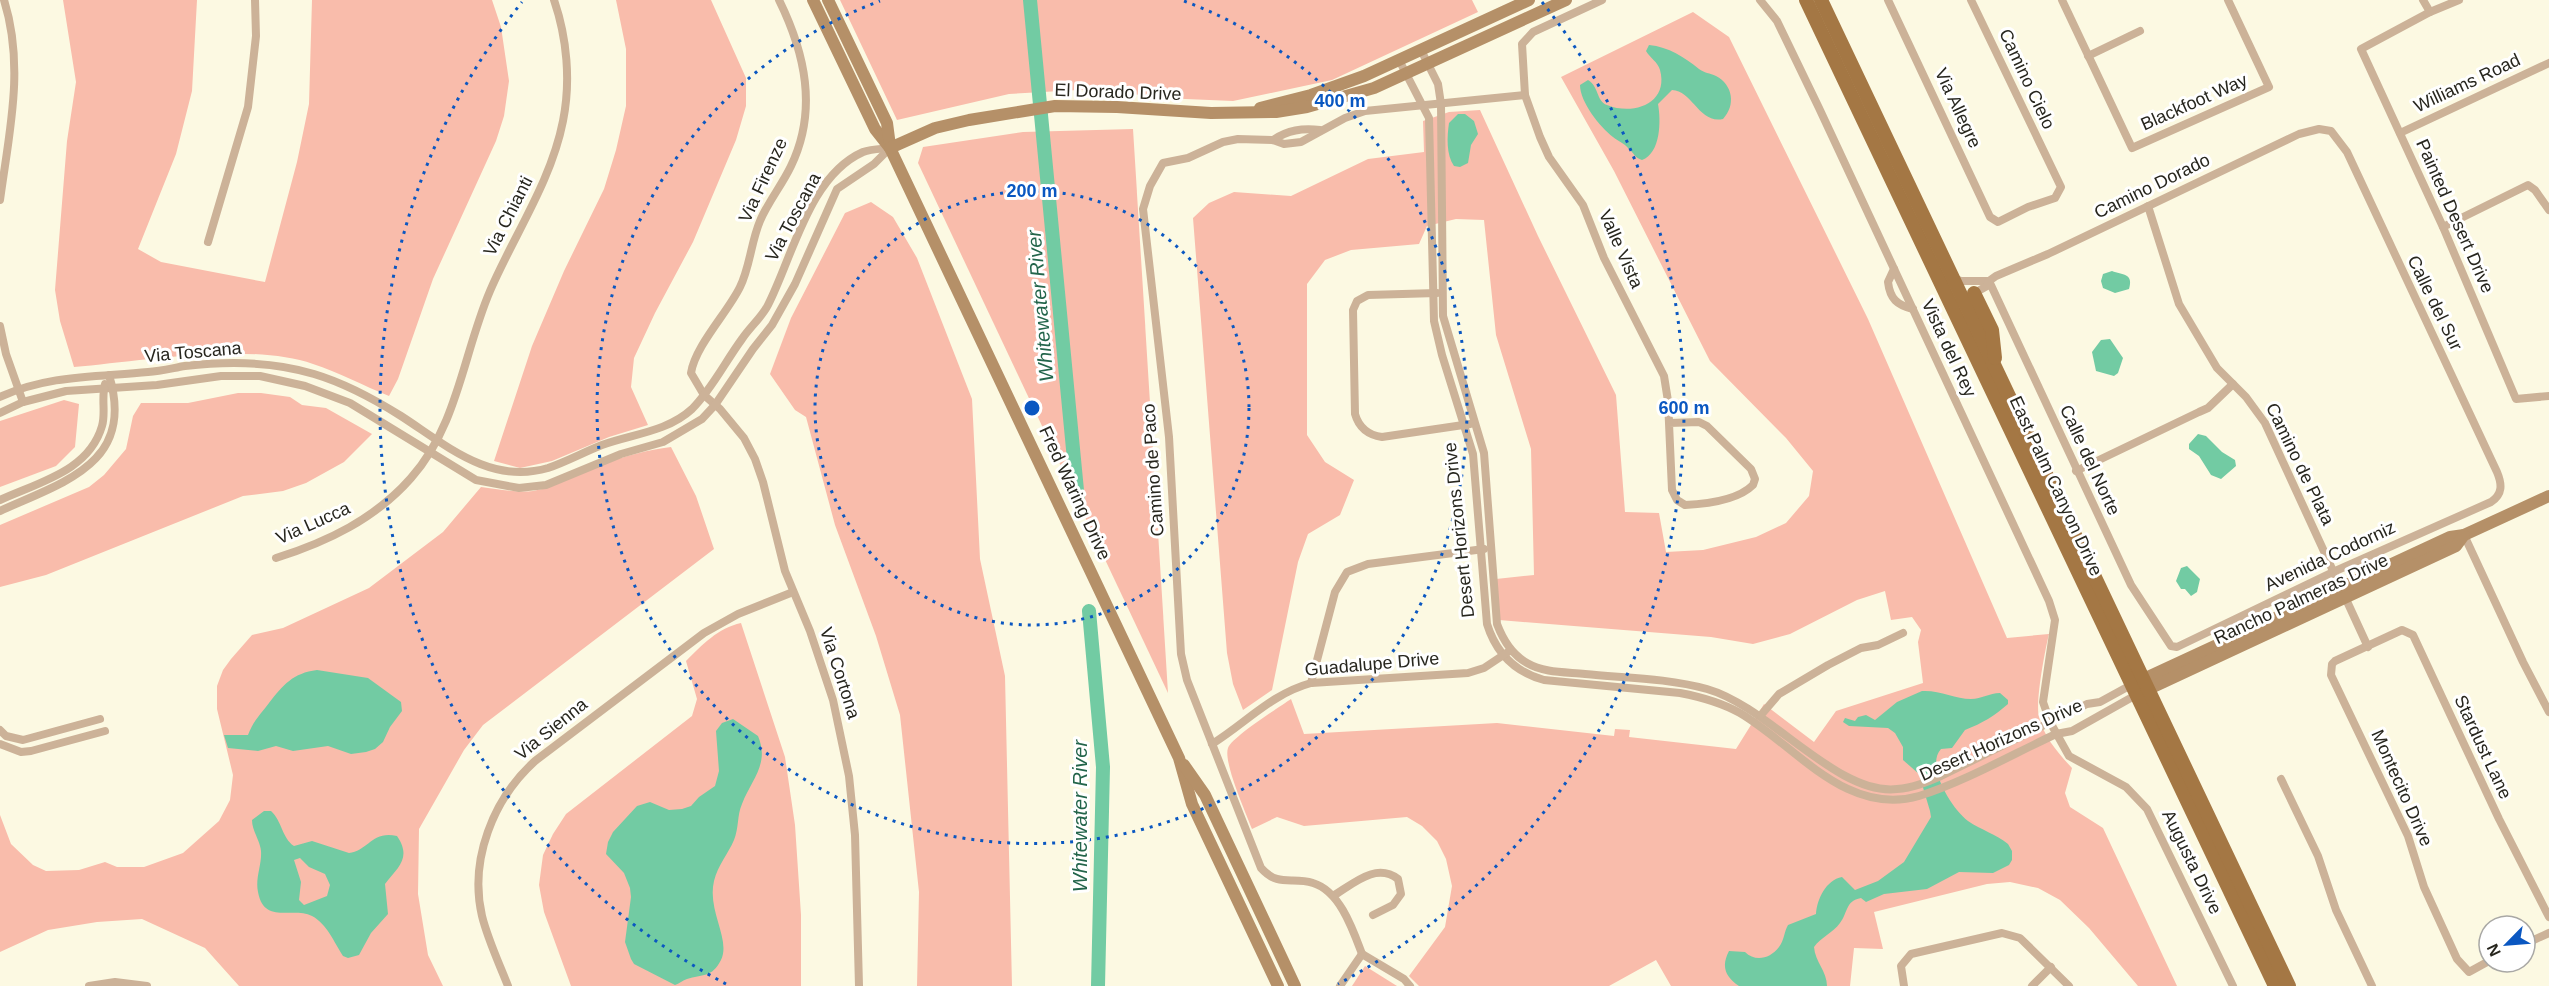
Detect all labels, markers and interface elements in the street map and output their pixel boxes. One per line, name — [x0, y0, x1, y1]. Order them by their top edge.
street label: Camino Cielo — [1995, 26, 2059, 132]
street label: Williams Road — [2411, 50, 2523, 116]
street label: Via Allegre — [1931, 65, 1985, 151]
street label: Blackfoot Way — [2138, 70, 2250, 134]
street label: El Dorado Drive — [1054, 80, 1182, 104]
text: 400 m — [1314, 91, 1366, 111]
street label: Via Firenze — [735, 135, 791, 225]
street label: Painted Desert Drive — [2412, 136, 2498, 296]
street label: Camino Dorado — [2091, 149, 2213, 223]
street label: Via Toscana — [761, 168, 825, 265]
street label: Via Chianti — [479, 173, 537, 259]
text: 200 m — [1006, 181, 1058, 201]
street label: Valle Vista — [1595, 207, 1647, 292]
water label: Whitewater River — [1022, 228, 1058, 383]
street label: Calle del Sur — [2403, 252, 2467, 354]
street label: Vista del Rey — [1918, 296, 1980, 400]
street label: Via Toscana — [144, 338, 243, 366]
street label: East Palm Canyon Drive — [2006, 393, 2106, 579]
centre of rings — [1022, 398, 1042, 418]
text: 600 m — [1658, 398, 1710, 418]
street label: Camino de Plata — [2262, 400, 2339, 529]
street label: Calle del Norte — [2056, 402, 2124, 518]
street label: Camino de Paco — [1138, 403, 1168, 537]
street label: Fred Waring Drive — [1035, 423, 1115, 563]
street label: Desert Horizons Drive — [1440, 441, 1478, 619]
street label: Via Lucca — [273, 497, 354, 548]
street label: Avenida Codorniz — [2262, 517, 2398, 595]
street label: Rancho Palmeras Drive — [2211, 550, 2391, 648]
street label: Via Cortona — [816, 625, 864, 722]
street label: Guadalupe Drive — [1304, 648, 1440, 680]
street label: Stardust Lane — [2450, 692, 2516, 802]
street label: Via Sienna — [511, 693, 592, 764]
street label: Desert Horizons Drive — [1917, 695, 2085, 785]
street label: Montecito Drive — [2367, 727, 2437, 849]
water label: Whitewater River — [1069, 739, 1091, 892]
street label: Augusta Drive — [2158, 807, 2226, 917]
north arrow — [2477, 914, 2537, 974]
text: N — [2484, 941, 2504, 959]

